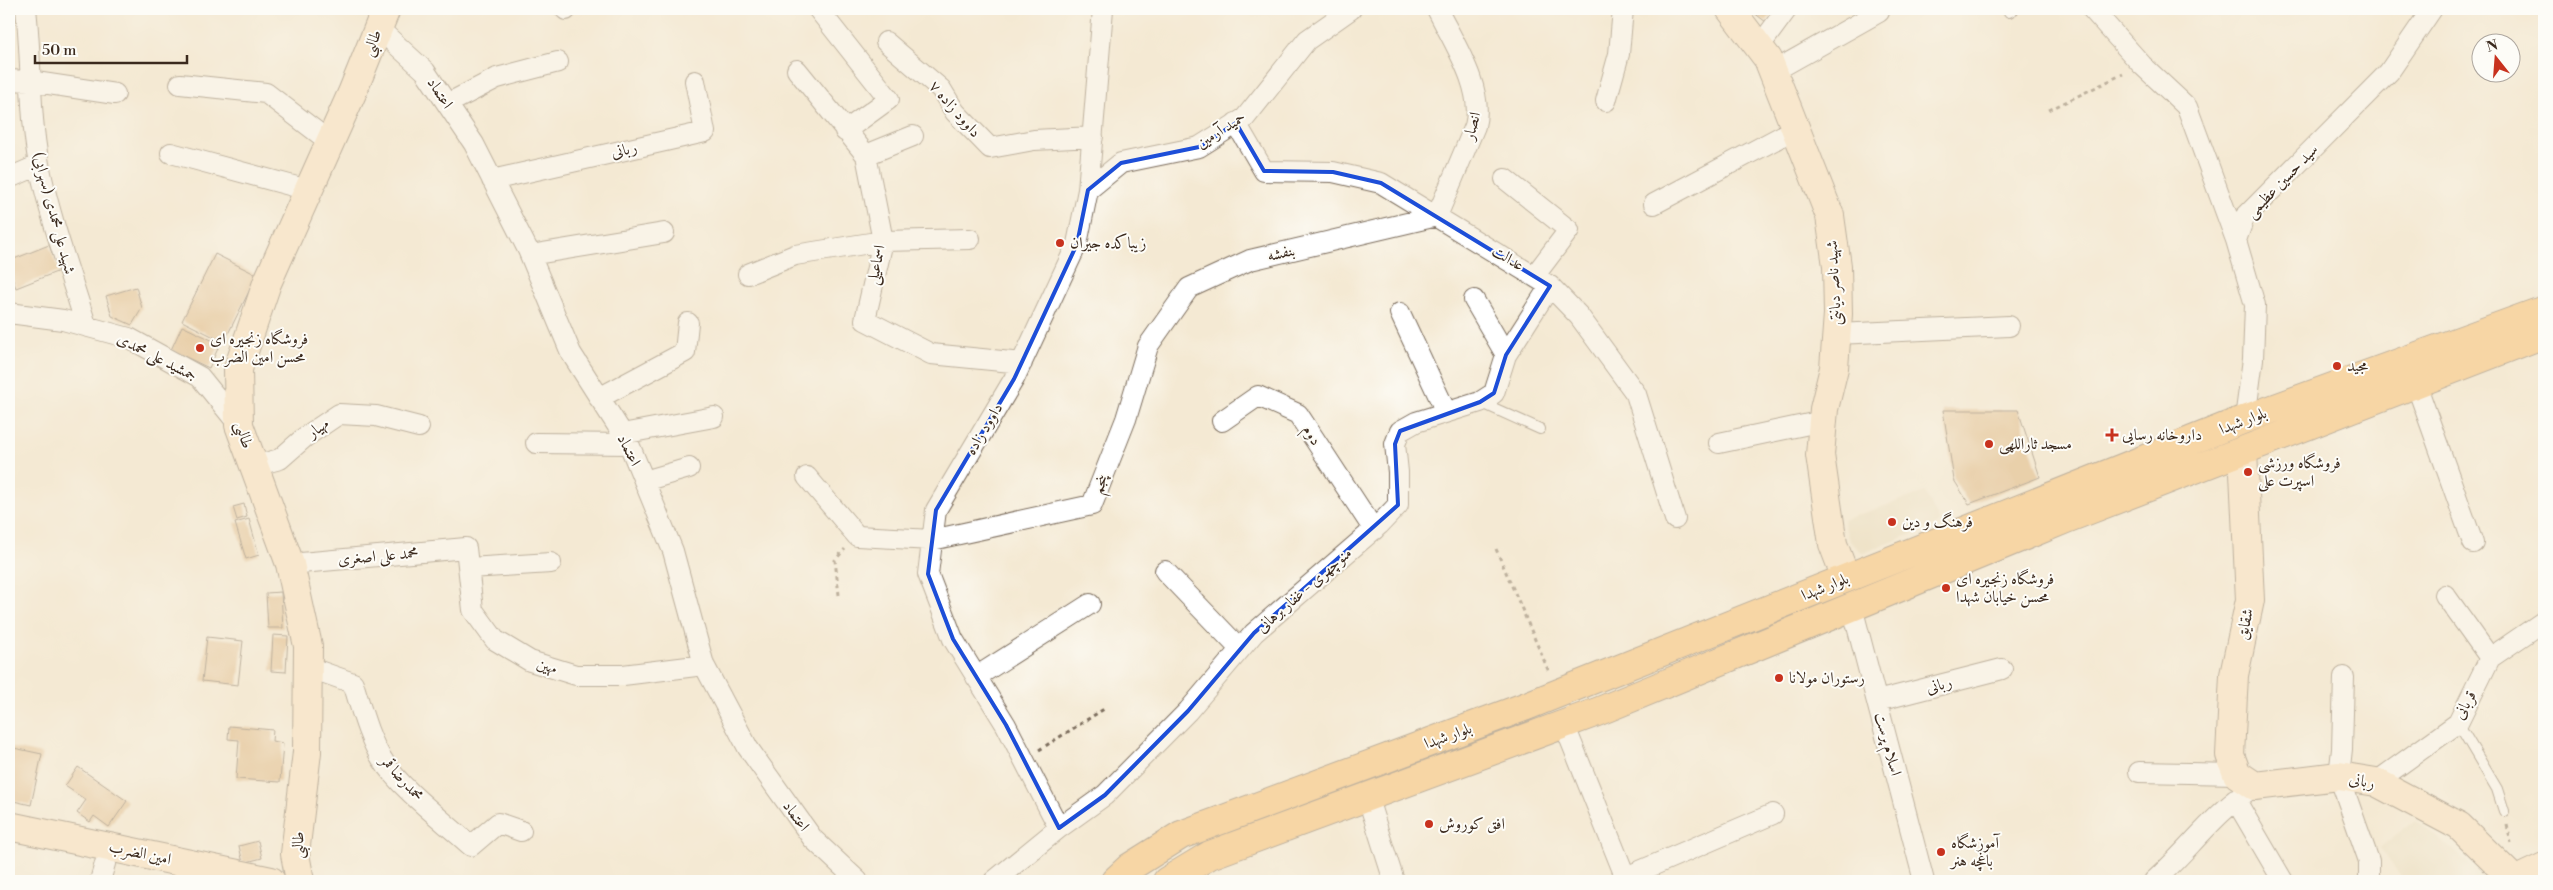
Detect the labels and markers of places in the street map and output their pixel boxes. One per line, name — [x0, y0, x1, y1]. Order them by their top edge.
place label: زیباکده جیران — [1070, 233, 1146, 253]
marker: زیباکده جیران — [1054, 237, 1066, 249]
place label: فروشگاه زنجیره ای محسن امین الضرب — [210, 328, 308, 368]
marker: فروشگاه زنجیره ای محسن امین الضرب — [194, 342, 206, 354]
place label: مجید — [2347, 356, 2368, 376]
marker: مجید — [2331, 360, 2343, 372]
place label: داروخانه رسایی — [2122, 425, 2202, 445]
marker: داروخانه رسایی — [2106, 429, 2118, 441]
place label: مسجد ثاراللهی — [1999, 434, 2072, 455]
marker: مسجد ثاراللهی — [1983, 438, 1995, 450]
place label: فروشگاه ورزشی اسپرت علی — [2258, 452, 2341, 492]
marker: فروشگاه ورزشی اسپرت علی — [2242, 466, 2254, 478]
place label: فرهنگ و دین — [1902, 511, 1973, 532]
marker: فرهنگ و دین — [1886, 516, 1898, 528]
place label: فروشگاه زنجیره ای محسن خیابان شهدا — [1956, 568, 2054, 608]
marker: فروشگاه زنجیره ای محسن خیابان شهدا — [1940, 582, 1952, 594]
place label: رستوران مولانا — [1789, 668, 1865, 688]
marker: رستوران مولانا — [1773, 672, 1785, 684]
place label: افق کوروش — [1439, 814, 1505, 834]
marker: افق کوروش — [1423, 818, 1435, 830]
place label: آموزشگاه باغچه هنر — [1949, 832, 2001, 872]
marker: آموزشگاه باغچه هنر — [1935, 846, 1947, 858]

